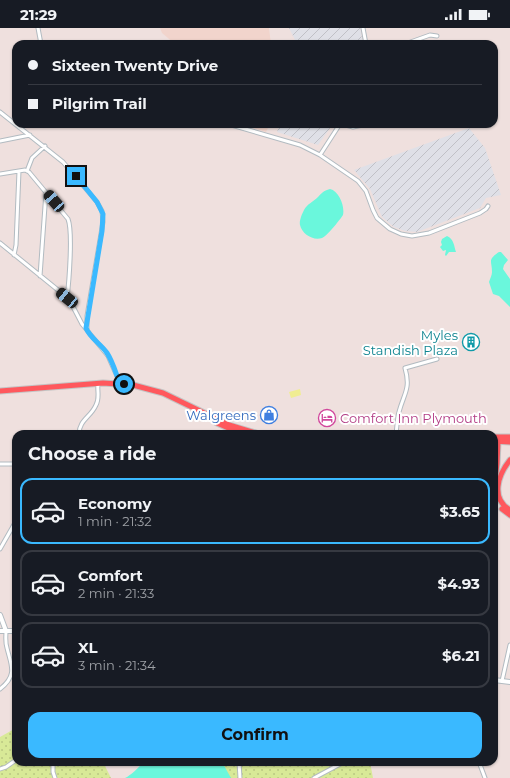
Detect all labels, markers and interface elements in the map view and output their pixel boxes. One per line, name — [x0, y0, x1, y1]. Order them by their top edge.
text: 21:29 — [20, 5, 57, 24]
text: Sixteen Twenty Drive — [52, 56, 218, 75]
text: Pilgrim Trail — [52, 94, 147, 113]
route end — [67, 167, 85, 185]
car — [42, 188, 66, 214]
car — [54, 286, 80, 310]
place label: Myles Standish Plaza — [363, 327, 458, 358]
building icon: Myles Standish Plaza — [461, 332, 481, 352]
route start — [115, 375, 133, 393]
shop icon: Walgreens — [259, 405, 279, 425]
place label: Walgreens — [186, 407, 256, 423]
hotel icon: Comfort Inn Plymouth — [317, 408, 337, 428]
place label: Comfort Inn Plymouth — [340, 410, 487, 426]
text: Choose a ride — [28, 443, 156, 465]
icon: car — [30, 493, 66, 529]
text: Economy — [78, 494, 151, 513]
text: $3.65 — [439, 502, 480, 521]
text: 1 min · 21:32 — [78, 513, 152, 529]
icon: car — [30, 565, 66, 601]
text: Comfort — [78, 566, 143, 585]
text: $4.93 — [437, 574, 480, 593]
text: 2 min · 21:33 — [78, 585, 154, 601]
icon: car — [30, 637, 66, 673]
text: XL — [78, 638, 97, 657]
text: $6.21 — [442, 646, 480, 665]
text: 3 min · 21:34 — [78, 657, 156, 673]
button: Confirm — [28, 712, 482, 758]

